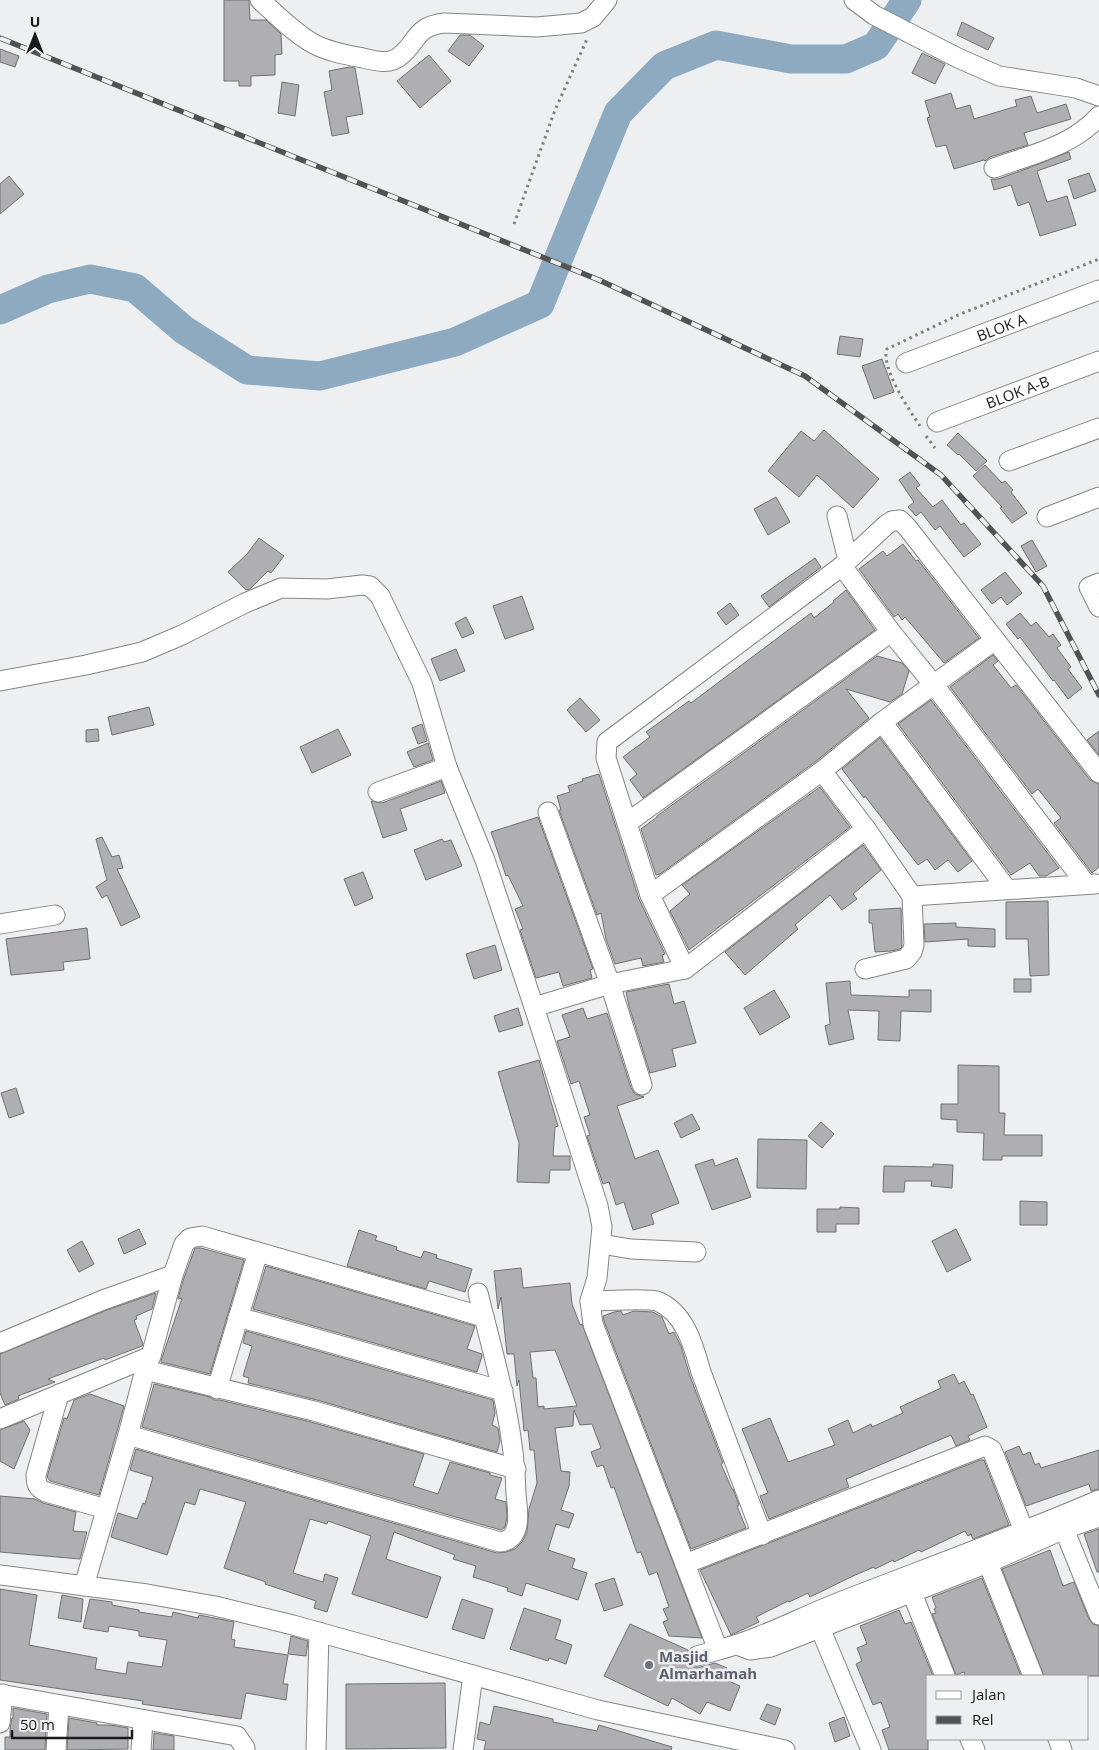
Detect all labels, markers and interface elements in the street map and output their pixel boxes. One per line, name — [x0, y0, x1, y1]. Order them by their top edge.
north arrow — [10, 10, 60, 60]
text: U — [30, 12, 40, 31]
street label: BLOK A — [974, 308, 1030, 345]
street label: BLOK A-B — [983, 371, 1052, 413]
place label: Masjid Almarhamah — [659, 1646, 757, 1683]
marker: Masjid Almarhamah — [643, 1659, 655, 1671]
legend — [926, 1675, 1089, 1740]
text: Jalan — [970, 1684, 1006, 1704]
scale bar — [12, 1708, 132, 1740]
text: Rel — [972, 1709, 993, 1729]
text: 50 m — [20, 1714, 55, 1734]

